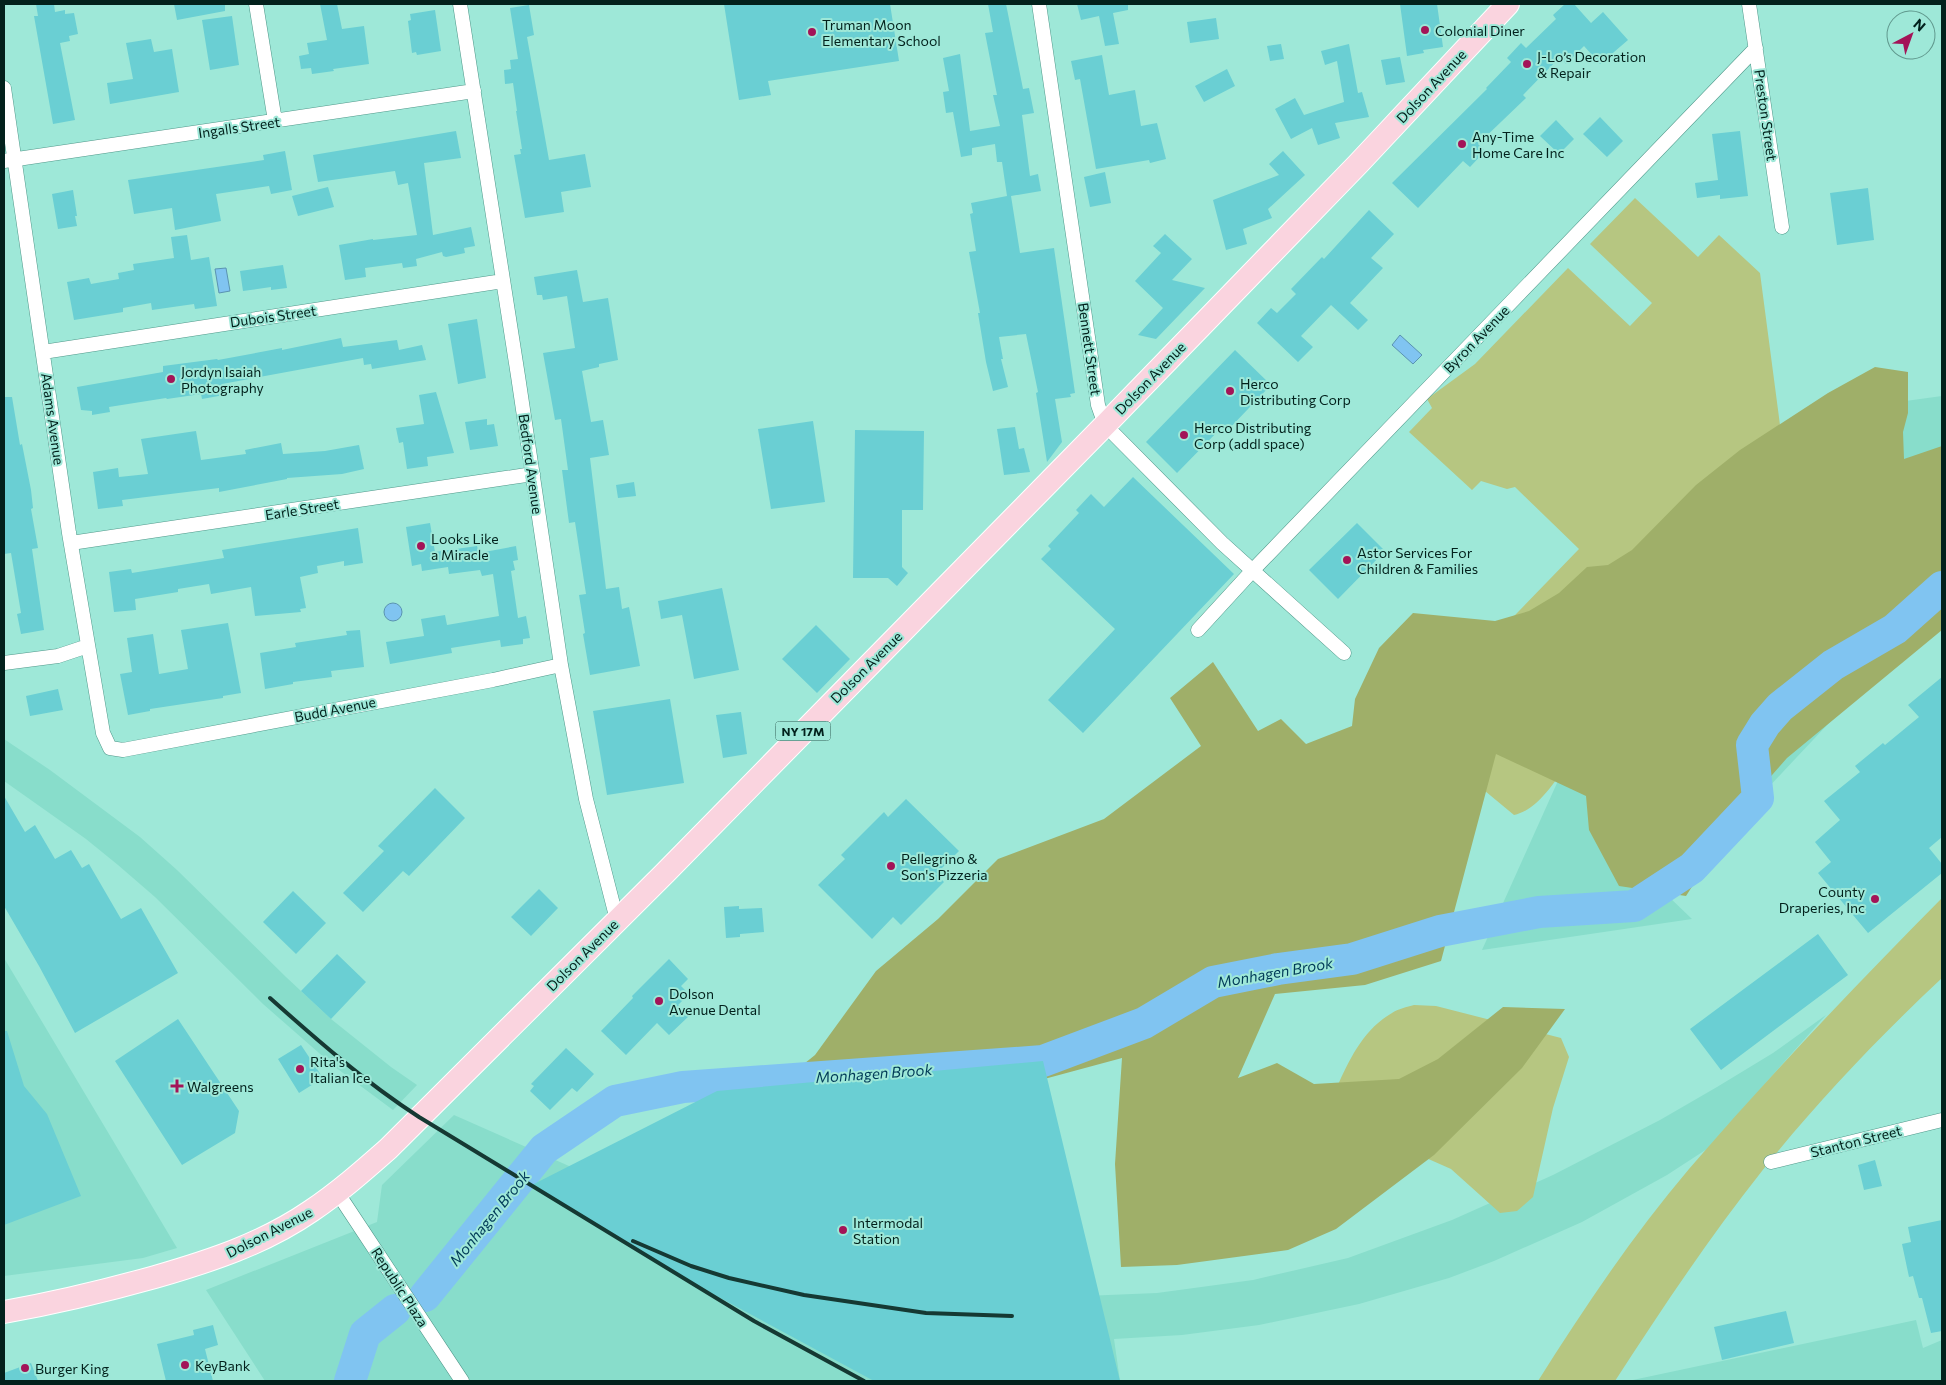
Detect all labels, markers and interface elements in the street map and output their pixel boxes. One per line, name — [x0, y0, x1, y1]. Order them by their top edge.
north arrow — [1886, 10, 1936, 60]
text: N — [1910, 15, 1929, 35]
place label: Truman Moon Elementary School — [822, 16, 941, 49]
place label: Colonial Diner — [1435, 22, 1525, 39]
marker: Colonial Diner — [1419, 24, 1431, 36]
marker: Truman Moon Elementary School — [806, 26, 818, 38]
street label: Dolson Avenue — [1393, 46, 1469, 126]
place label: J-Lo’s Decoration & Repair — [1537, 48, 1646, 81]
marker: J-Lo’s Decoration & Repair — [1521, 58, 1533, 70]
street label: Preston Street — [1751, 68, 1781, 162]
street label: Ingalls Street — [197, 113, 281, 141]
place label: Any-Time Home Care Inc — [1472, 128, 1564, 161]
marker: Any-Time Home Care Inc — [1456, 138, 1468, 150]
street label: Dubois Street — [229, 301, 318, 330]
street label: Bennett Street — [1075, 302, 1105, 397]
street label: Byron Avenue — [1440, 302, 1512, 376]
street label: Dolson Avenue — [1111, 338, 1189, 418]
place label: Jordyn Isaiah Photography — [181, 363, 264, 396]
street label: Adams Avenue — [38, 372, 68, 466]
marker: Jordyn Isaiah Photography — [165, 373, 177, 385]
place label: Herco Distributing Corp — [1240, 375, 1351, 408]
marker: Herco Distributing Corp — [1224, 385, 1236, 397]
street label: Bedford Avenue — [516, 413, 546, 515]
place label: Herco Distributing Corp (addl space) — [1194, 419, 1312, 452]
marker: Herco Distributing Corp (addl space) — [1178, 429, 1190, 441]
street label: Earle Street — [264, 495, 340, 523]
place label: Looks Like a Miracle — [431, 530, 499, 563]
marker: Looks Like a Miracle — [415, 540, 427, 552]
place label: Astor Services For Children & Families — [1357, 544, 1478, 577]
marker: Astor Services For Children & Families — [1341, 554, 1353, 566]
street label: Dolson Avenue — [827, 628, 905, 706]
street label: Budd Avenue — [293, 693, 377, 725]
road number: NY 17M — [776, 721, 830, 740]
place label: Pellegrino & Son's Pizzeria — [901, 850, 988, 883]
marker: Pellegrino & Son's Pizzeria — [885, 860, 897, 872]
place label: County Draperies, Inc — [1779, 883, 1865, 916]
marker: County Draperies, Inc — [1869, 893, 1881, 905]
street label: Dolson Avenue — [543, 916, 621, 994]
water label: Monhagen Brook — [1216, 953, 1335, 991]
place label: Dolson Avenue Dental — [669, 985, 761, 1018]
marker: Dolson Avenue Dental — [653, 995, 665, 1007]
place label: Rita's Italian Ice — [310, 1053, 370, 1086]
water label: Monhagen Brook — [815, 1060, 934, 1086]
marker: Rita's Italian Ice — [294, 1063, 306, 1075]
place label: Walgreens — [187, 1078, 254, 1095]
marker: Walgreens — [171, 1080, 183, 1092]
street label: Stanton Street — [1809, 1121, 1904, 1161]
water label: Monhagen Brook — [445, 1166, 533, 1269]
street label: Dolson Avenue — [223, 1203, 315, 1261]
place label: Intermodal Station — [853, 1214, 923, 1247]
marker: Intermodal Station — [837, 1224, 849, 1236]
street label: Republic Plaza — [368, 1244, 432, 1330]
place label: KeyBank — [195, 1357, 251, 1374]
marker: KeyBank — [179, 1359, 191, 1371]
place label: Burger King — [35, 1360, 110, 1377]
marker: Burger King — [19, 1362, 31, 1374]

